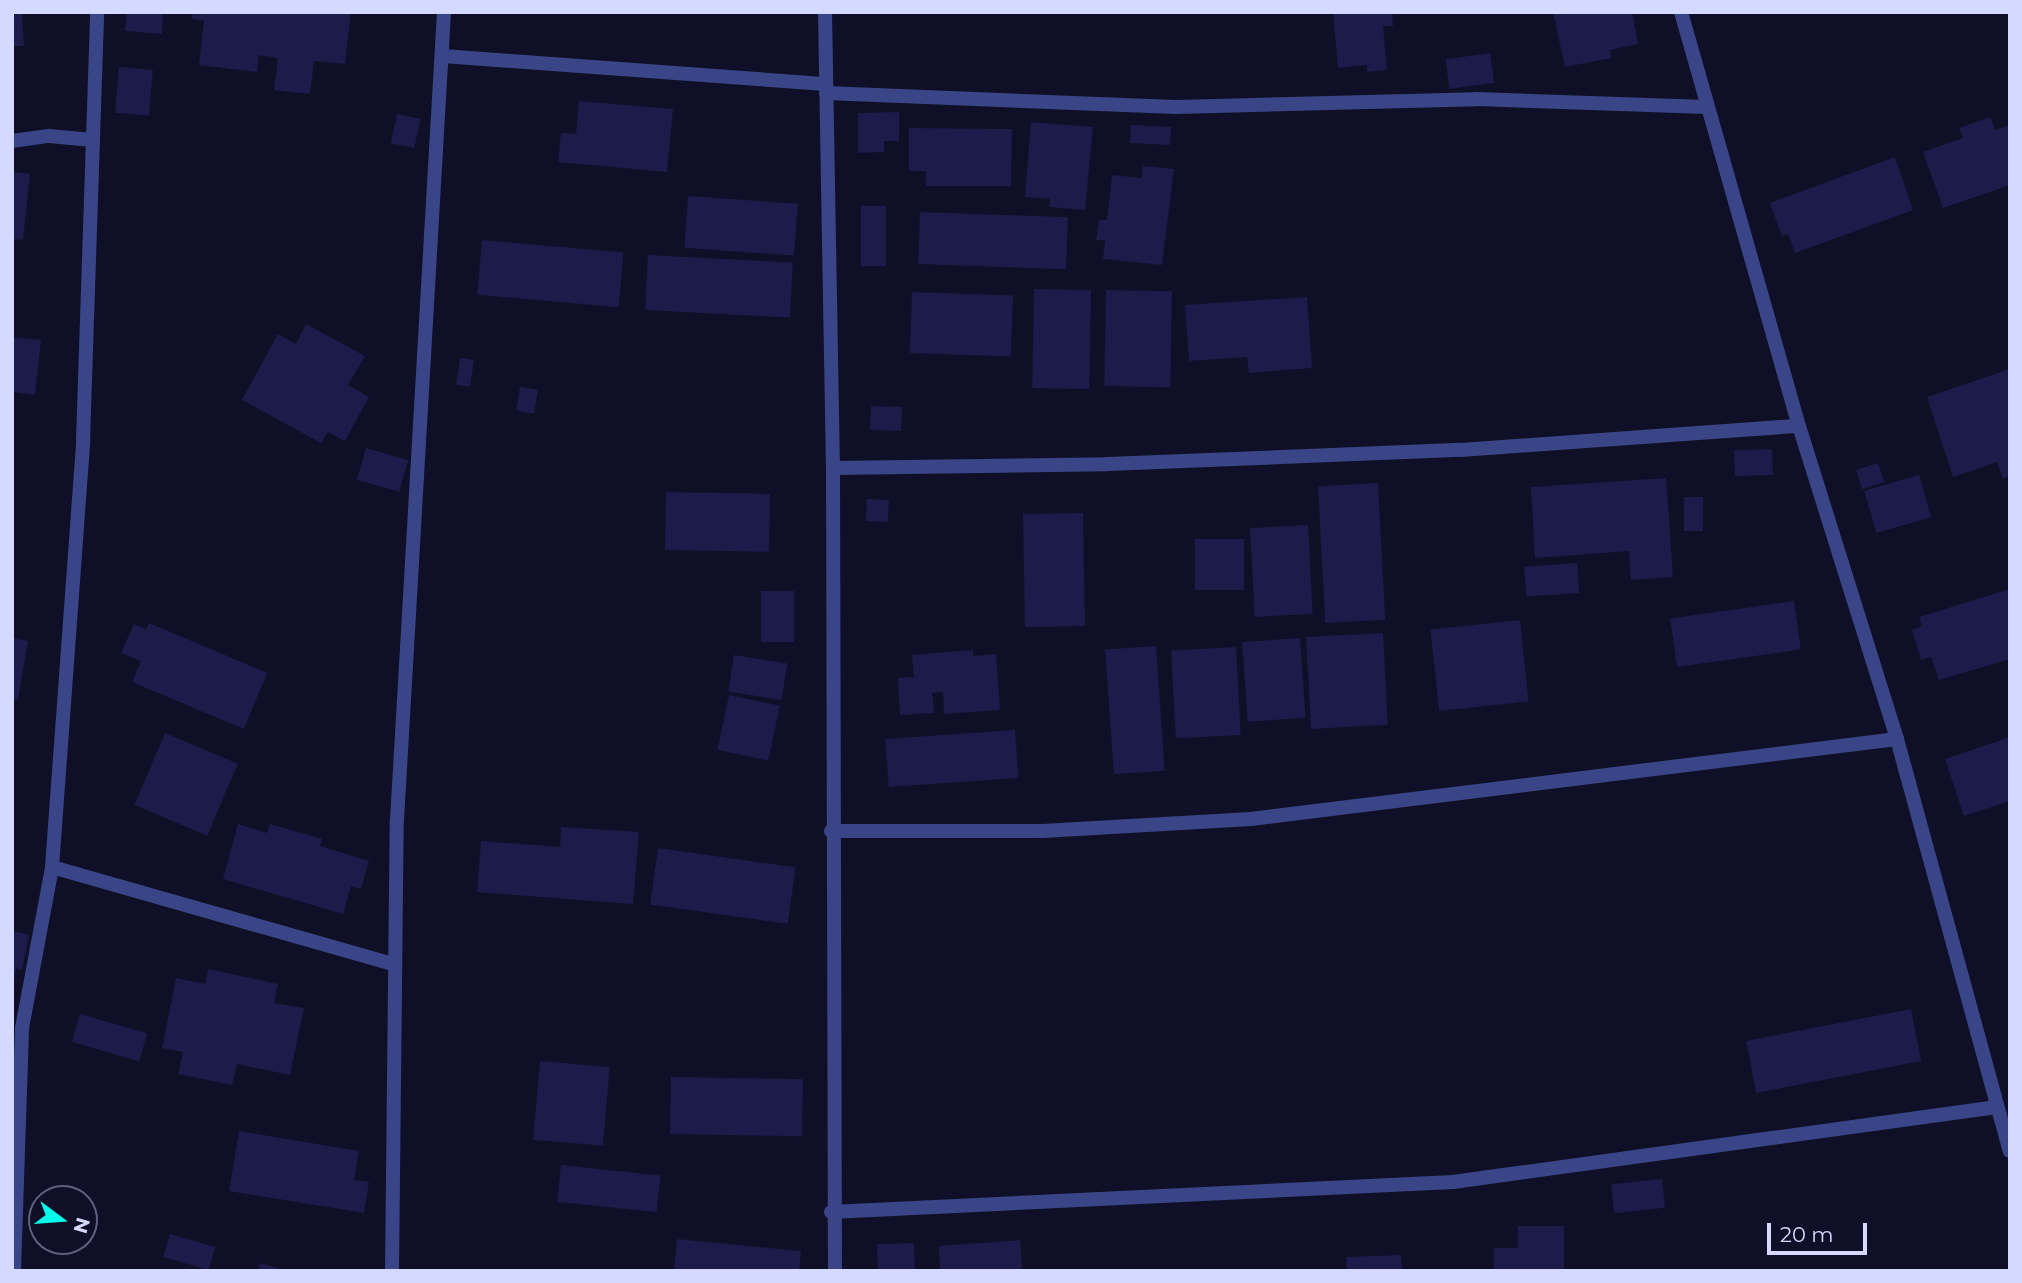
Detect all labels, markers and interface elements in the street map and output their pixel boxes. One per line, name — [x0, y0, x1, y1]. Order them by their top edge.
north arrow — [28, 1185, 98, 1255]
scale bar — [1770, 1210, 1870, 1254]
text: N — [69, 1215, 95, 1236]
text: 20 m — [1780, 1222, 1834, 1247]

